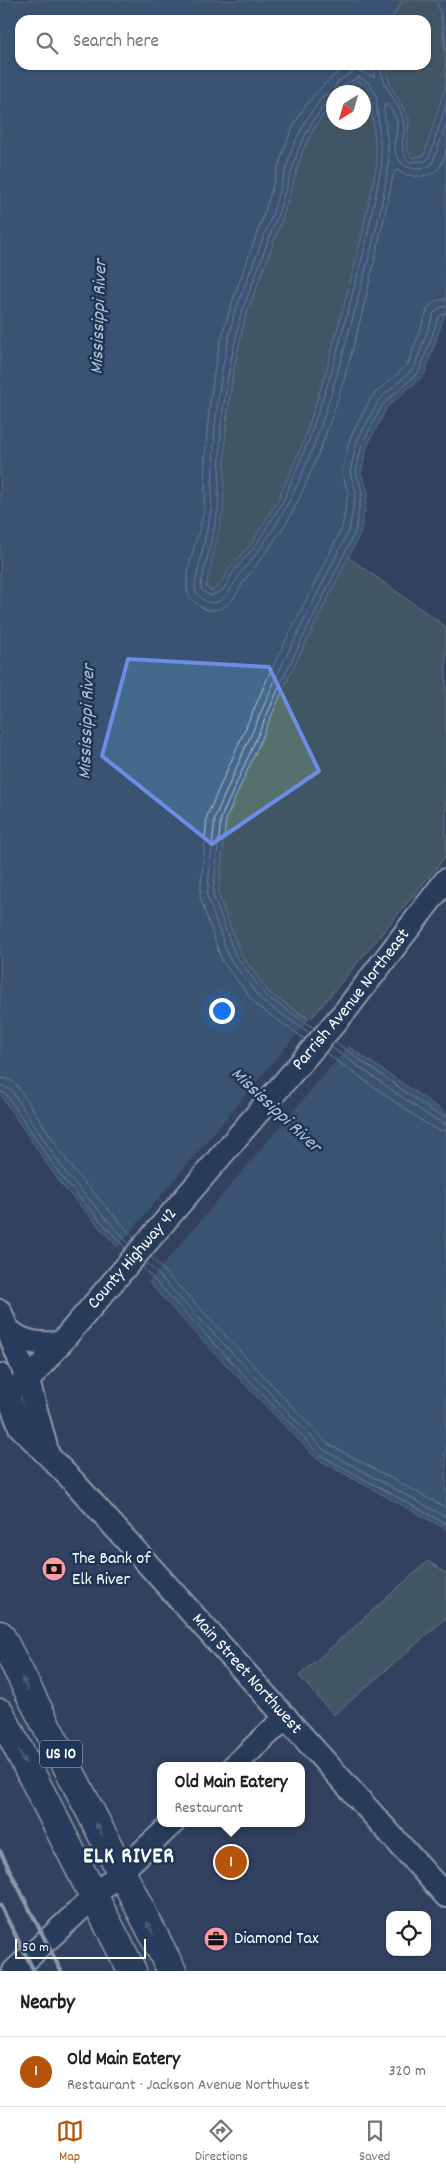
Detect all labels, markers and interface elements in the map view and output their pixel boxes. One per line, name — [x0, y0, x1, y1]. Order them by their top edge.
search box — [15, 15, 431, 70]
icon: search — [33, 29, 61, 57]
text: Search here — [73, 29, 159, 56]
north arrow — [326, 85, 371, 130]
water label: Mississippi River — [85, 257, 116, 375]
water label: Mississippi River — [73, 662, 104, 780]
street label: Parrish Avenue Northeast — [287, 923, 417, 1076]
your location — [209, 998, 235, 1024]
water label: Mississippi River — [224, 1062, 328, 1161]
street label: County Highway 42 — [82, 1203, 183, 1315]
place label: The Bank of Elk River — [72, 1547, 151, 1593]
bank icon: The Bank of Elk River — [41, 1556, 67, 1582]
street label: Main Street Northwest — [185, 1608, 308, 1740]
one-way arrow — [21, 1677, 29, 1692]
road number: US 10 — [40, 1740, 82, 1768]
one-way arrow — [18, 1750, 26, 1764]
popup — [157, 1762, 305, 1827]
text: Old Main Eatery — [175, 1770, 288, 1797]
text: Restaurant — [175, 1797, 243, 1820]
one-way arrow — [95, 1822, 103, 1836]
district label: ELK RIVER — [83, 1842, 175, 1873]
pin: 1 — [215, 1843, 247, 1881]
map controls — [386, 1911, 431, 1956]
button: locate — [386, 1911, 431, 1956]
one-way arrow — [146, 1920, 154, 1935]
office icon: Diamond Tax — [203, 1926, 229, 1952]
place label: Diamond Tax — [234, 1927, 319, 1952]
scale bar — [15, 1936, 146, 1959]
text: 50 m — [22, 1938, 49, 1958]
text: Nearby — [20, 1989, 75, 2019]
text: Old Main Eatery — [67, 2047, 180, 2074]
text: 1 — [34, 2060, 38, 2083]
text: 320 m — [389, 2060, 426, 2083]
text: Restaurant · Jackson Avenue Northwest — [67, 2074, 309, 2097]
tab: Map — [56, 2117, 84, 2167]
tab: Directions — [195, 2117, 248, 2167]
tab: Saved — [359, 2117, 390, 2167]

